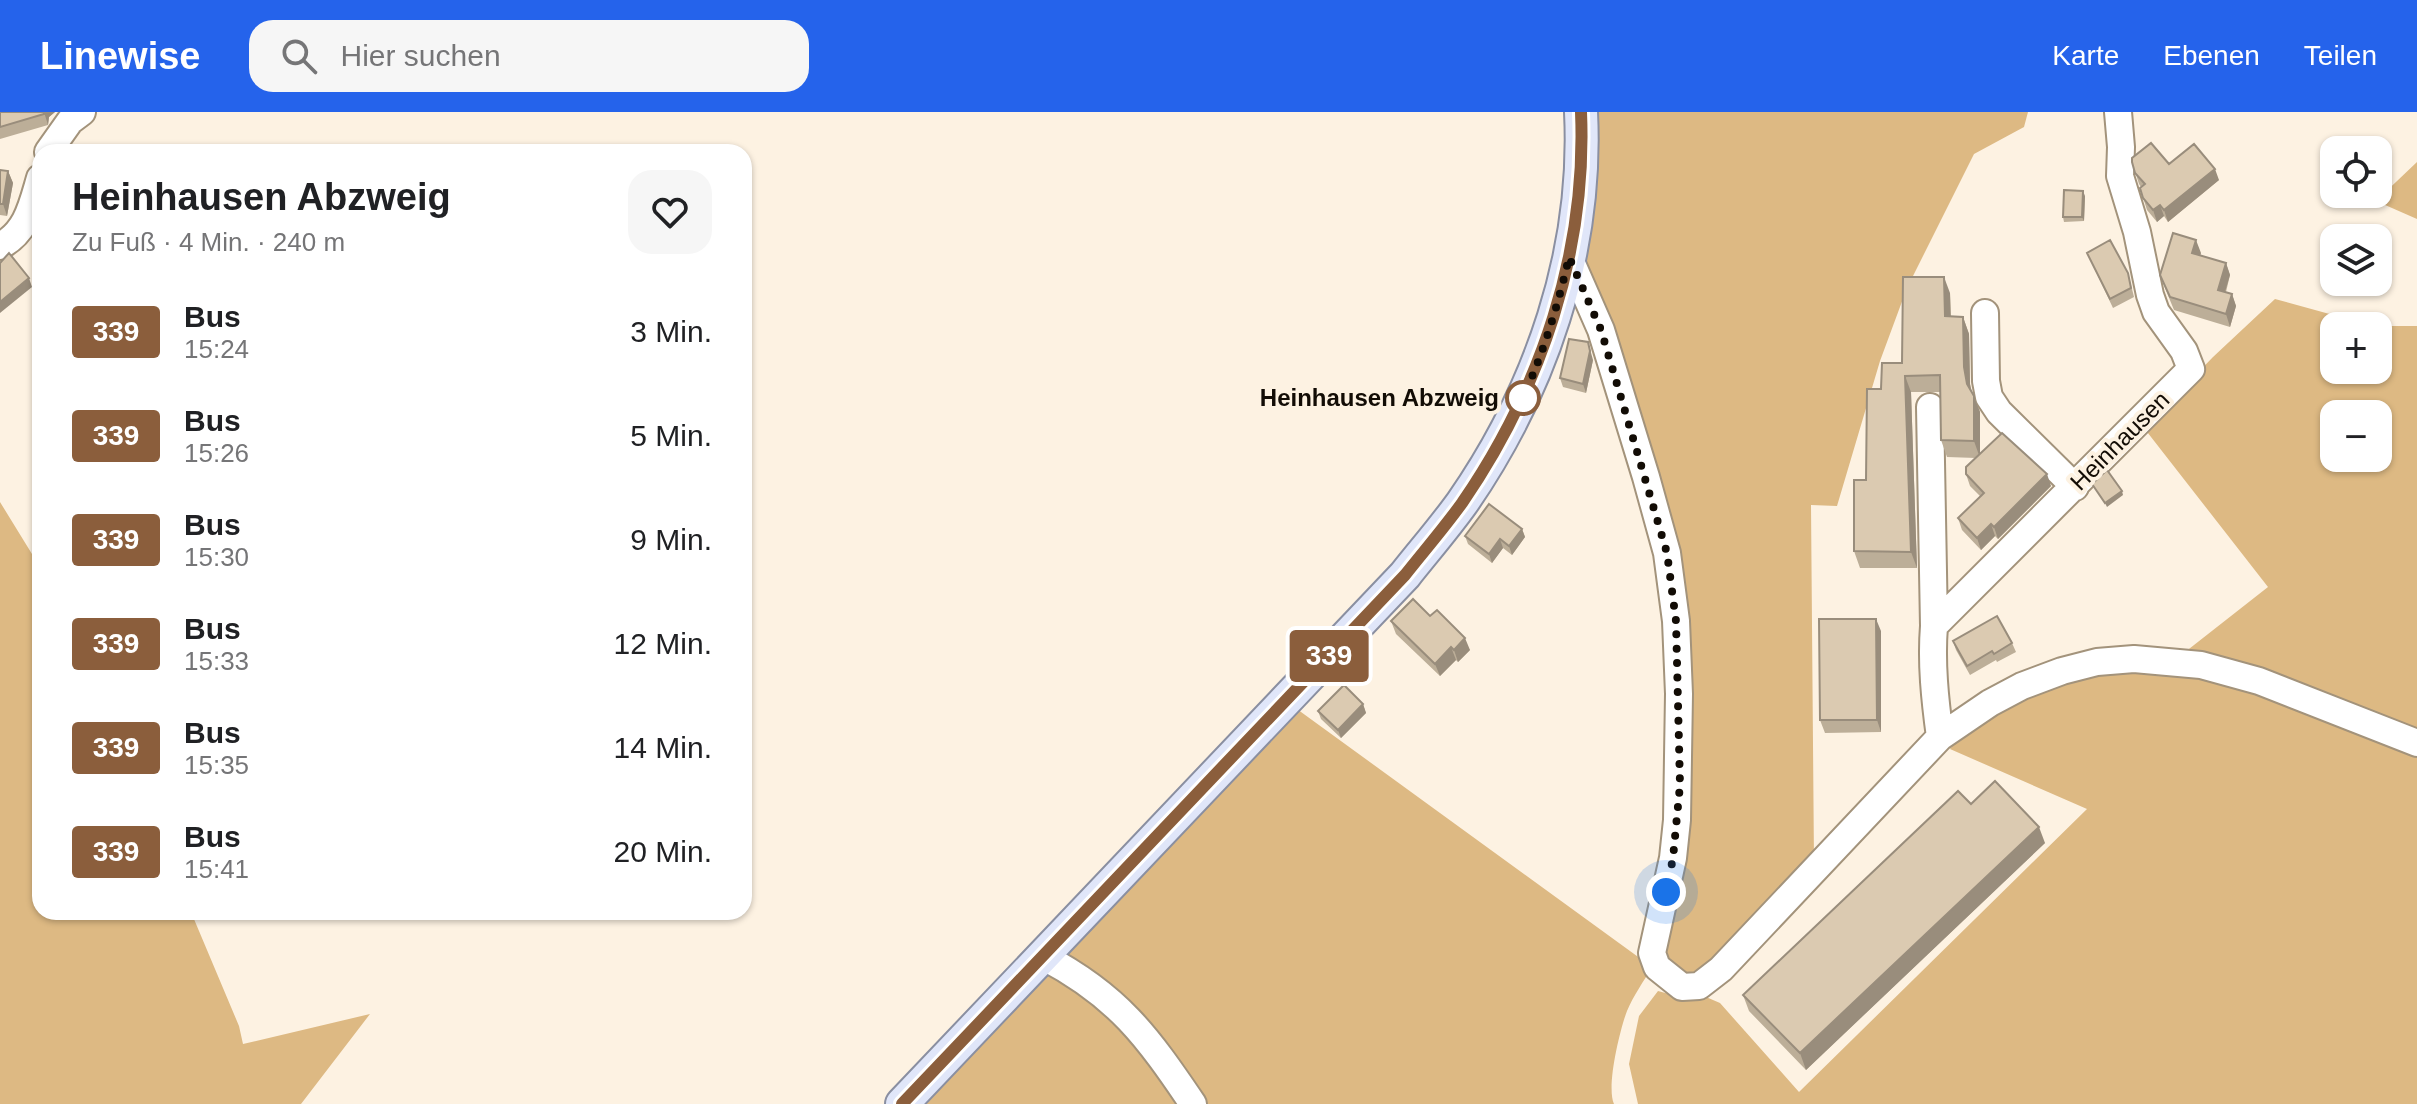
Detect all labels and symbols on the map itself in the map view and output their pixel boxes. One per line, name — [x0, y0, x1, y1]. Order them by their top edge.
marker: Heinhausen Abzweig — [1506, 381, 1540, 415]
place label: Heinhausen Abzweig — [1260, 384, 1499, 411]
street label: Heinhausen — [2065, 386, 2174, 495]
line badge: 339 — [1283, 630, 1375, 682]
your location — [1646, 872, 1686, 912]

